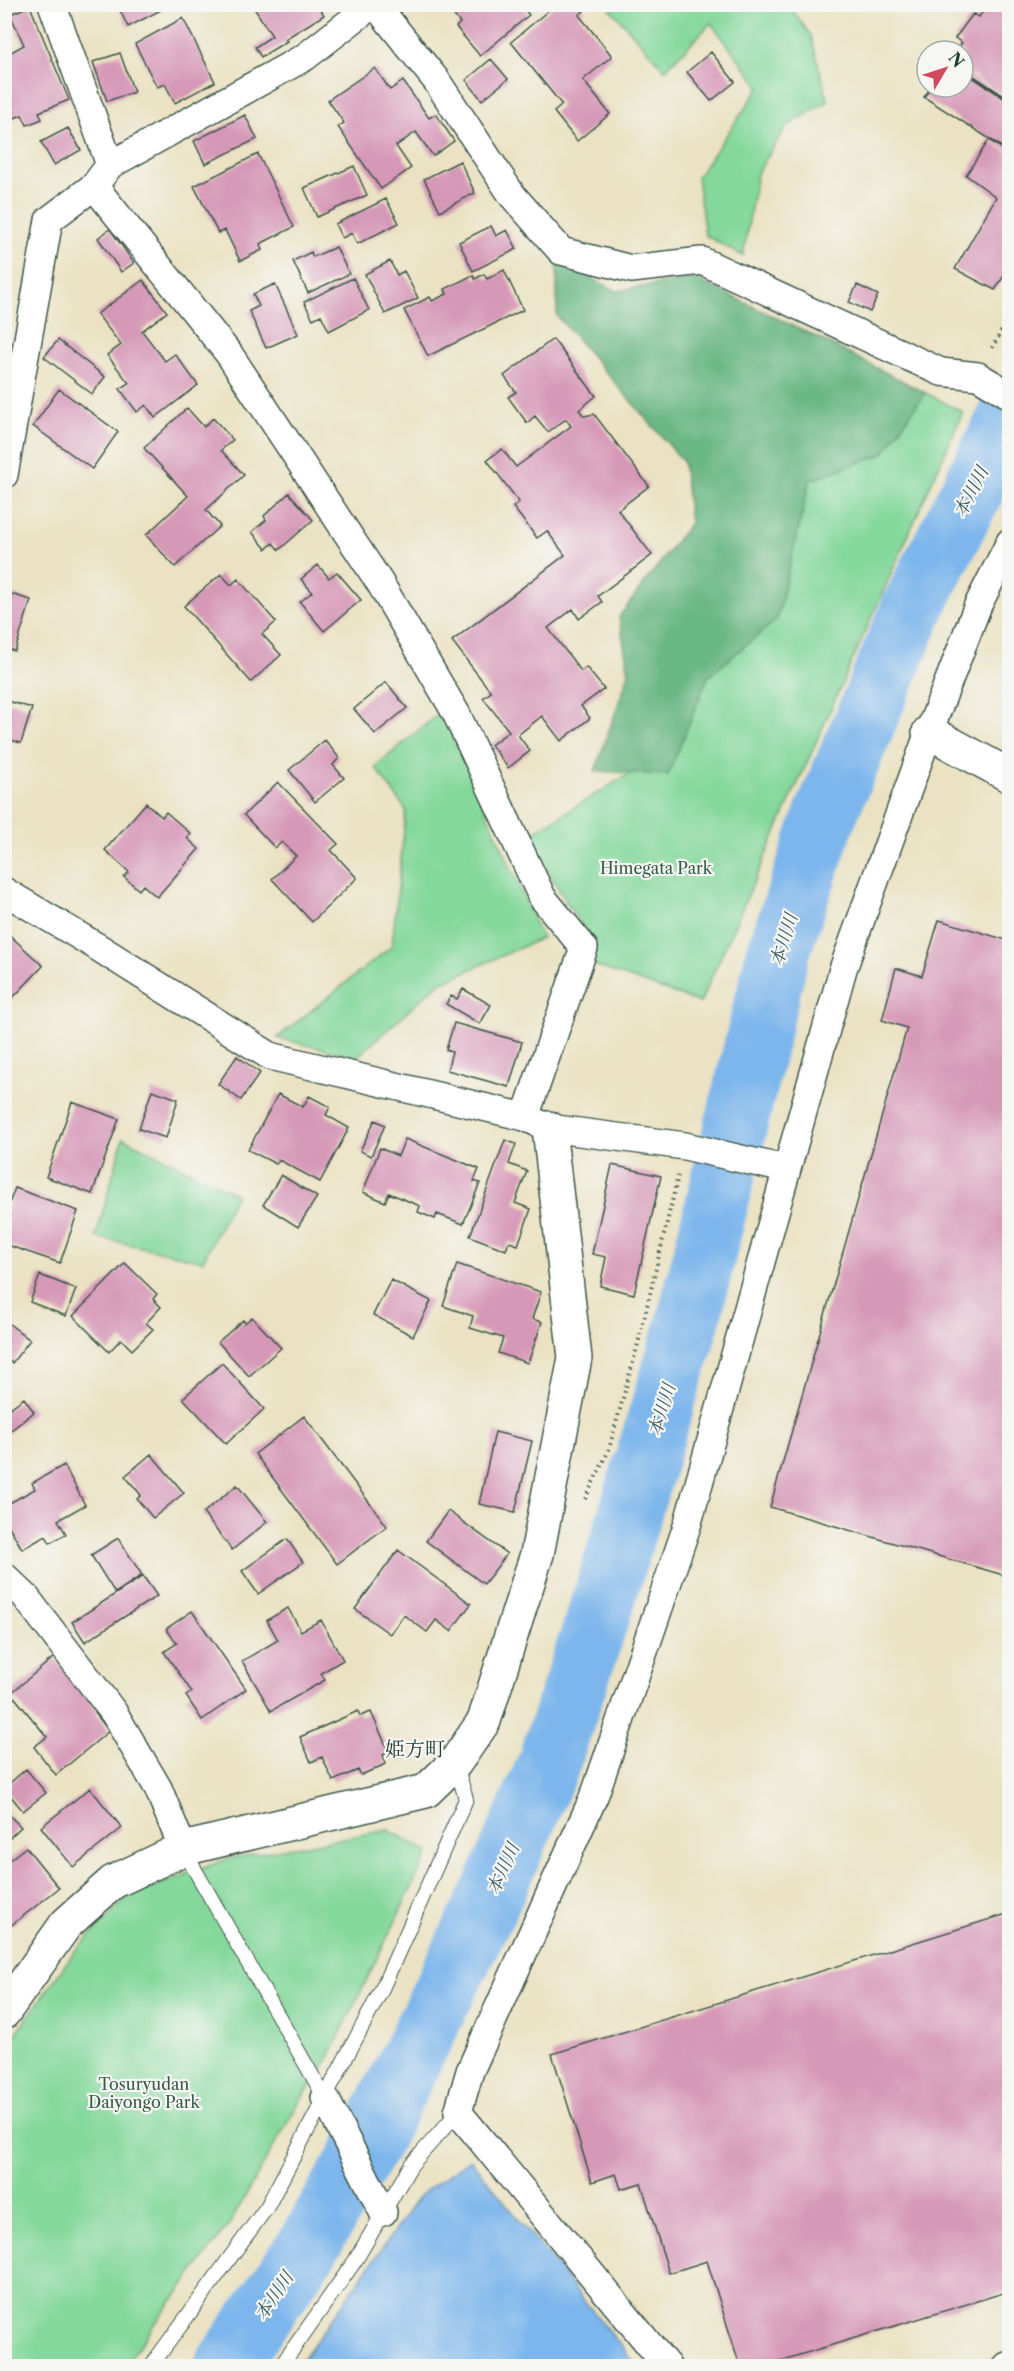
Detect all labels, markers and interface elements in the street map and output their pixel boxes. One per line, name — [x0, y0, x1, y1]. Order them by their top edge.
north arrow — [915, 39, 975, 99]
text: N — [945, 48, 969, 71]
water label: 本川川 — [949, 461, 994, 521]
park label: Himegata Park — [600, 858, 713, 878]
water label: 本川川 — [766, 909, 803, 969]
water label: 本川川 — [644, 1379, 681, 1439]
district label: 姫方町 — [385, 1737, 445, 1761]
water label: 本川川 — [482, 1838, 525, 1898]
park label: Tosuryudan Daiyongo Park — [88, 2074, 201, 2112]
water label: 本川川 — [250, 2266, 299, 2325]

